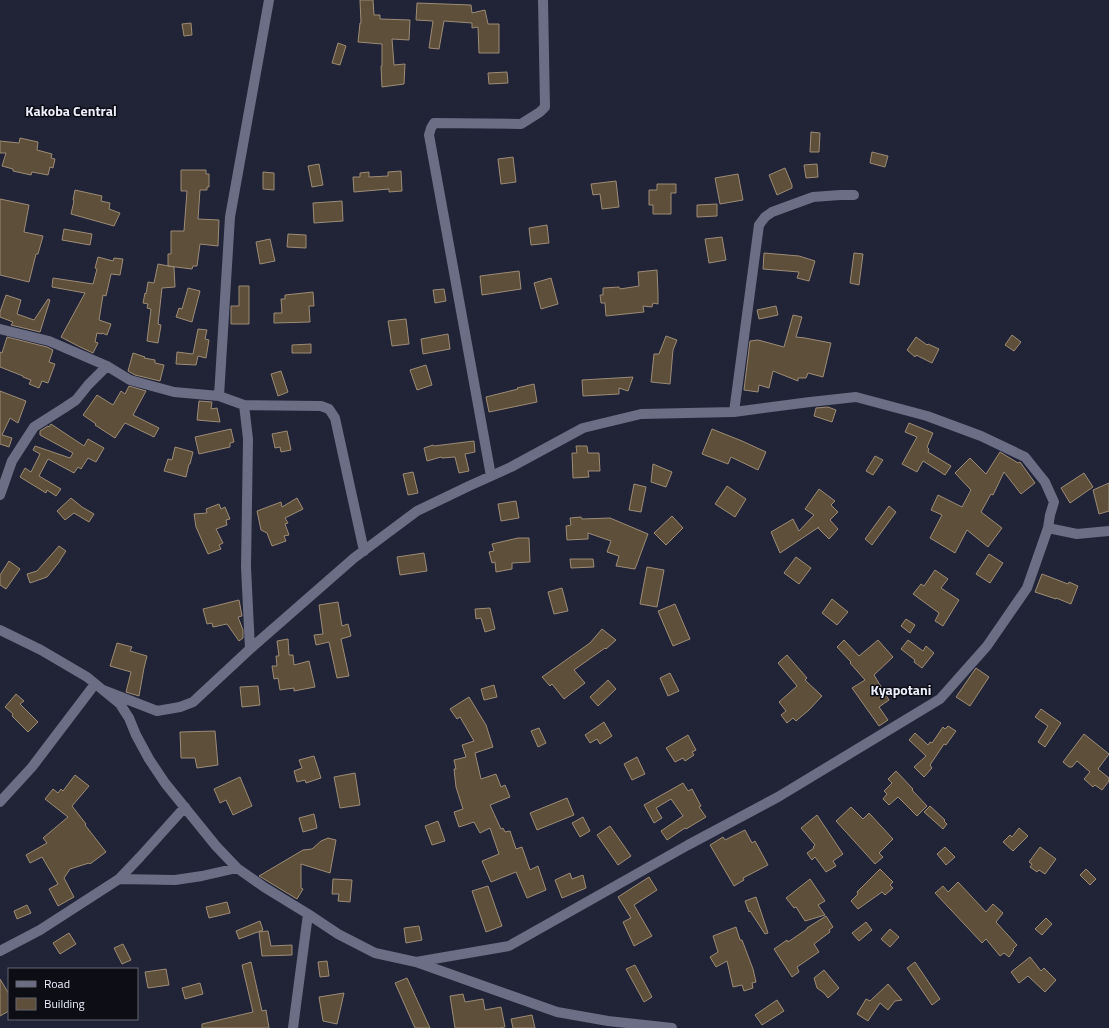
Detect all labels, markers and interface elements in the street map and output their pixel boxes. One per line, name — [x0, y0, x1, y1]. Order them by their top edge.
district label: Kakoba Central — [25, 100, 117, 121]
district label: Kyapotani — [871, 679, 931, 700]
legend — [8, 968, 138, 1020]
text: Road — [44, 974, 70, 993]
text: Building — [44, 994, 85, 1013]

